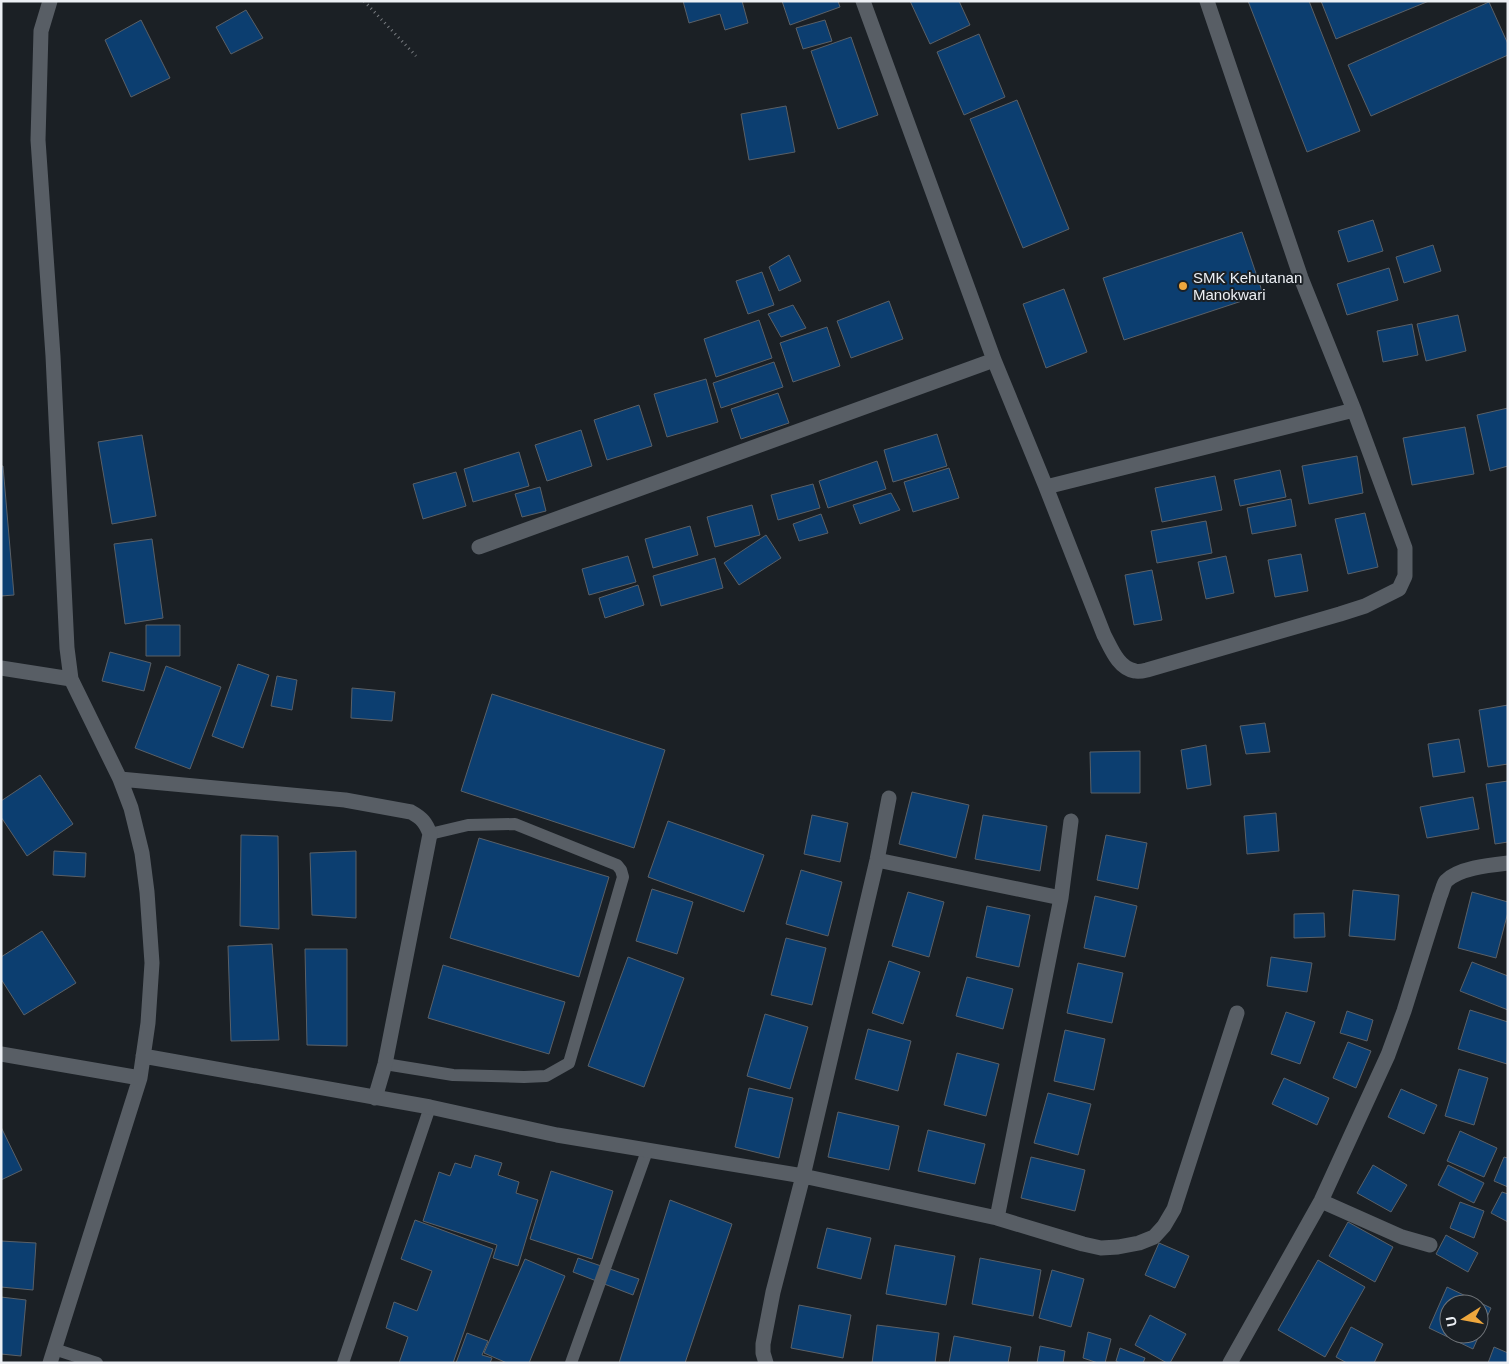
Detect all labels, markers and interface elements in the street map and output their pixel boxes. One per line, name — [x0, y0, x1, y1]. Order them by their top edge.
place label: SMK Kehutanan Manokwari — [1193, 269, 1302, 303]
marker: SMK Kehutanan Manokwari — [1177, 280, 1189, 292]
north arrow — [1439, 1294, 1489, 1344]
text: U — [1442, 1315, 1460, 1328]

